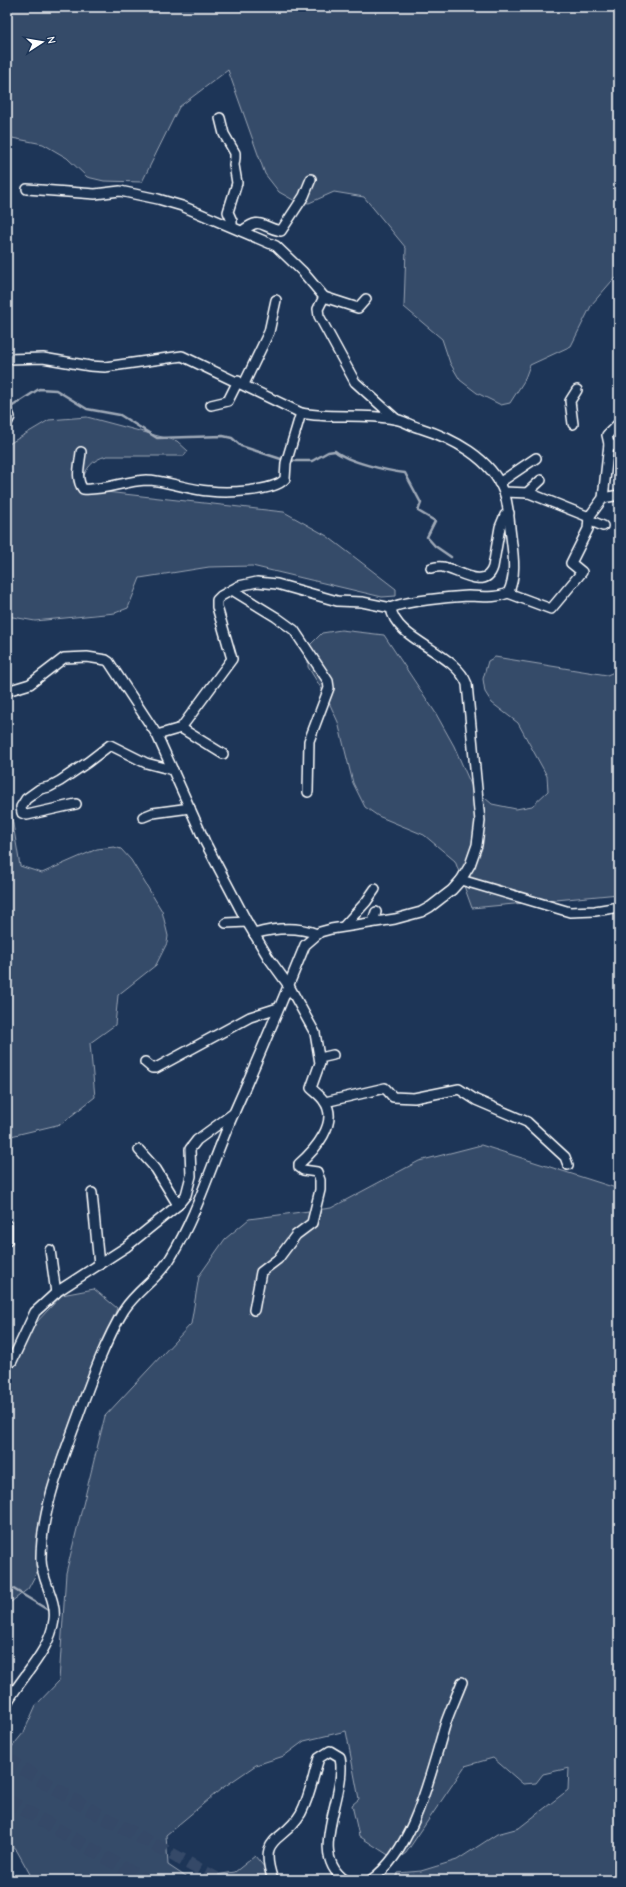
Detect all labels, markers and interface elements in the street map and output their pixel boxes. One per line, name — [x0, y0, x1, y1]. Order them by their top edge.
north arrow — [22, 22, 62, 62]
text: N — [44, 35, 58, 45]

